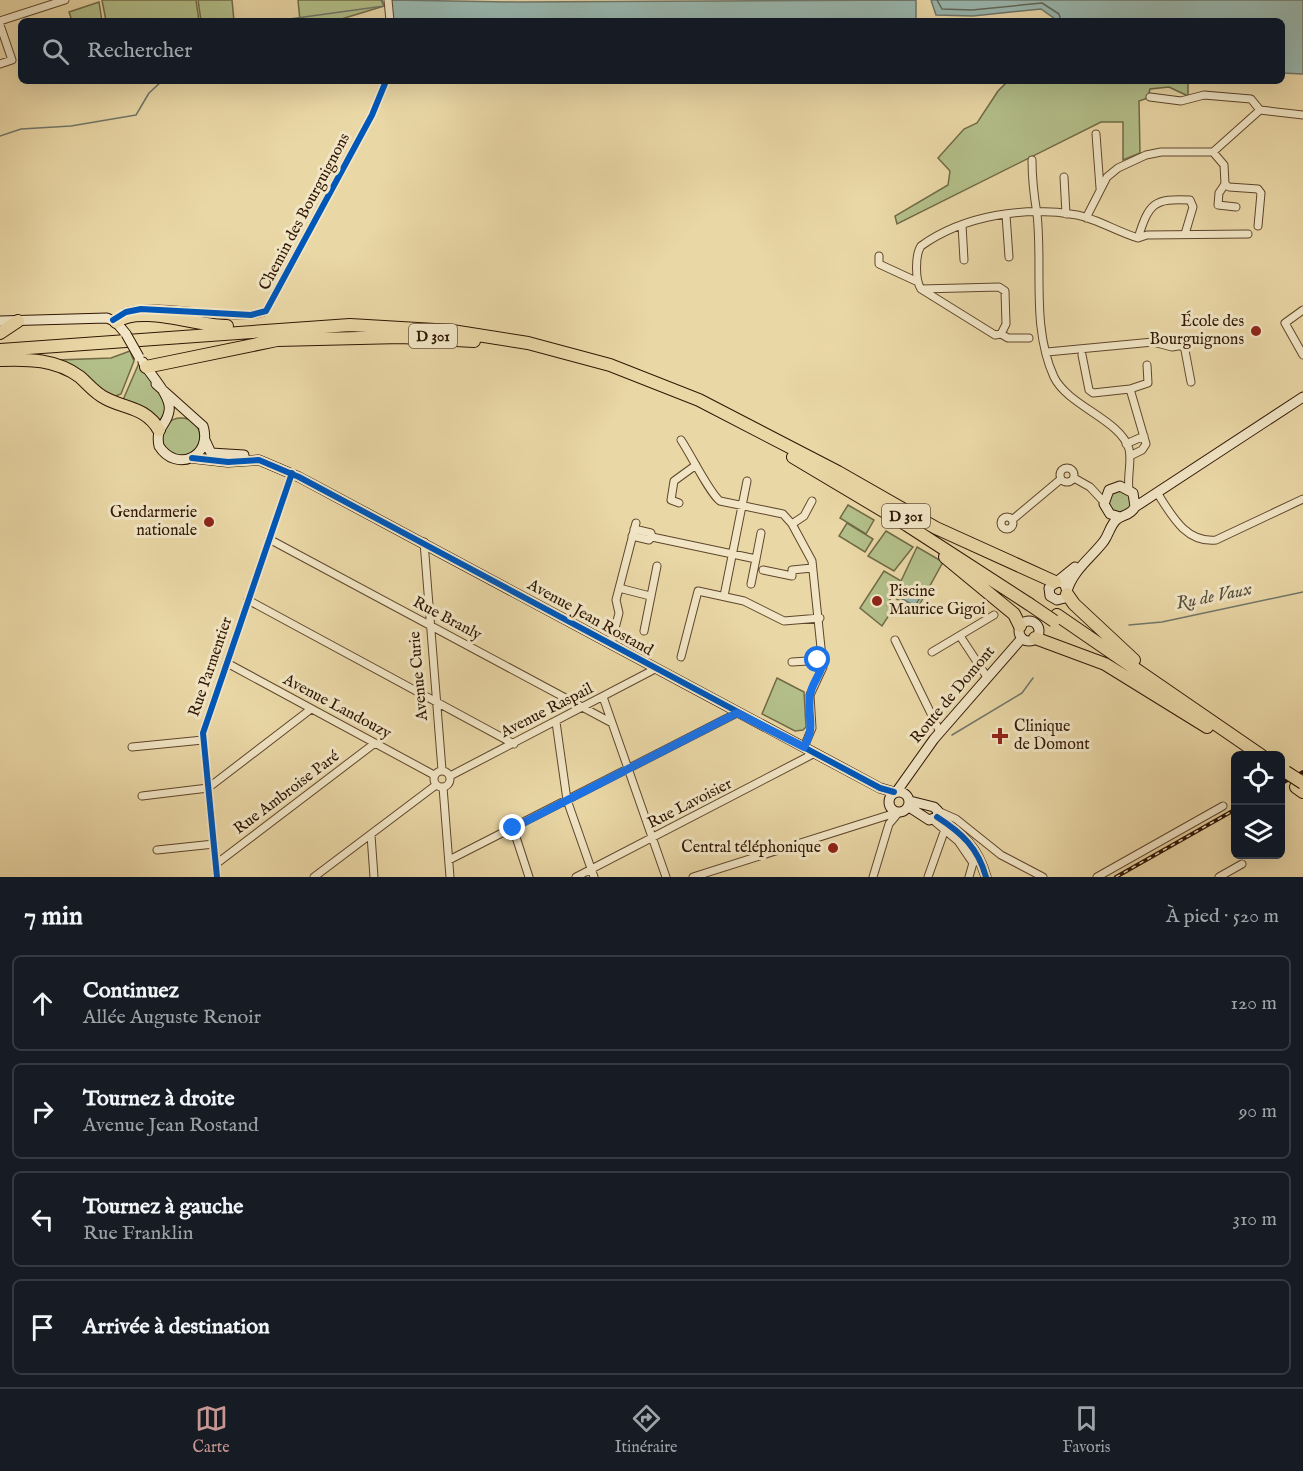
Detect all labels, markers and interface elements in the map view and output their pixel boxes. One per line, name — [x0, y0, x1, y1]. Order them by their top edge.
search box — [18, 18, 1285, 84]
icon: search — [39, 35, 72, 68]
text: Rechercher — [87, 37, 192, 65]
street label: Chemin des Bourguignons — [255, 130, 355, 294]
place label: École des Bourguignons — [1150, 310, 1244, 350]
road number: D 301 — [409, 324, 457, 348]
marker: École des Bourguignons — [1249, 324, 1263, 338]
place label: Gendarmerie nationale — [110, 503, 197, 541]
road number: D 301 — [882, 504, 930, 528]
marker: Gendarmerie nationale — [202, 515, 216, 529]
street label: Avenue Jean Rostand — [523, 575, 657, 661]
water label: Ru de Vaux — [1174, 578, 1254, 616]
place label: Piscine Maurice Gigoi — [889, 582, 986, 620]
street label: Rue Branly — [409, 593, 485, 646]
marker: Piscine Maurice Gigoi — [870, 594, 884, 608]
street label: Rue Parmentier — [185, 614, 237, 720]
street label: Avenue Curie — [405, 631, 433, 722]
street label: Route de Domont — [906, 642, 1000, 748]
route start — [804, 646, 830, 672]
street label: Avenue Landouzy — [279, 670, 395, 744]
street label: Avenue Raspail — [496, 679, 597, 743]
place label: Clinique de Domont — [1014, 717, 1090, 755]
marker: Clinique de Domont — [991, 727, 1009, 745]
street label: Rue Ambroise Paré — [230, 747, 344, 839]
map controls — [1231, 751, 1285, 859]
button: locate — [1231, 751, 1285, 805]
street label: Rue Lavoisier — [644, 774, 736, 834]
button: layers — [1231, 805, 1285, 859]
route end — [499, 814, 525, 840]
place label: Central téléphonique — [681, 838, 821, 858]
marker: Central téléphonique — [826, 841, 840, 855]
text: 7 min — [24, 900, 83, 933]
text: À pied · 520 m — [1166, 904, 1279, 929]
text: Continuez — [83, 977, 179, 1005]
icon: ahead — [26, 987, 59, 1020]
text: 120 m — [1231, 991, 1277, 1016]
text: Allée Auguste Renoir — [83, 1005, 261, 1030]
text: Tournez à droite — [83, 1085, 234, 1113]
icon: right — [26, 1095, 59, 1128]
text: 90 m — [1239, 1099, 1277, 1124]
text: Avenue Jean Rostand — [83, 1113, 259, 1138]
text: Tournez à gauche — [83, 1193, 243, 1221]
icon: left — [26, 1203, 59, 1236]
text: 310 m — [1233, 1207, 1277, 1232]
text: Rue Franklin — [83, 1221, 193, 1246]
icon: arrive — [26, 1311, 59, 1344]
text: Arrivée à destination — [83, 1313, 270, 1341]
tab: Carte — [193, 1402, 230, 1458]
tab: Itinéraire — [615, 1402, 677, 1458]
tab: Favoris — [1062, 1402, 1110, 1458]

